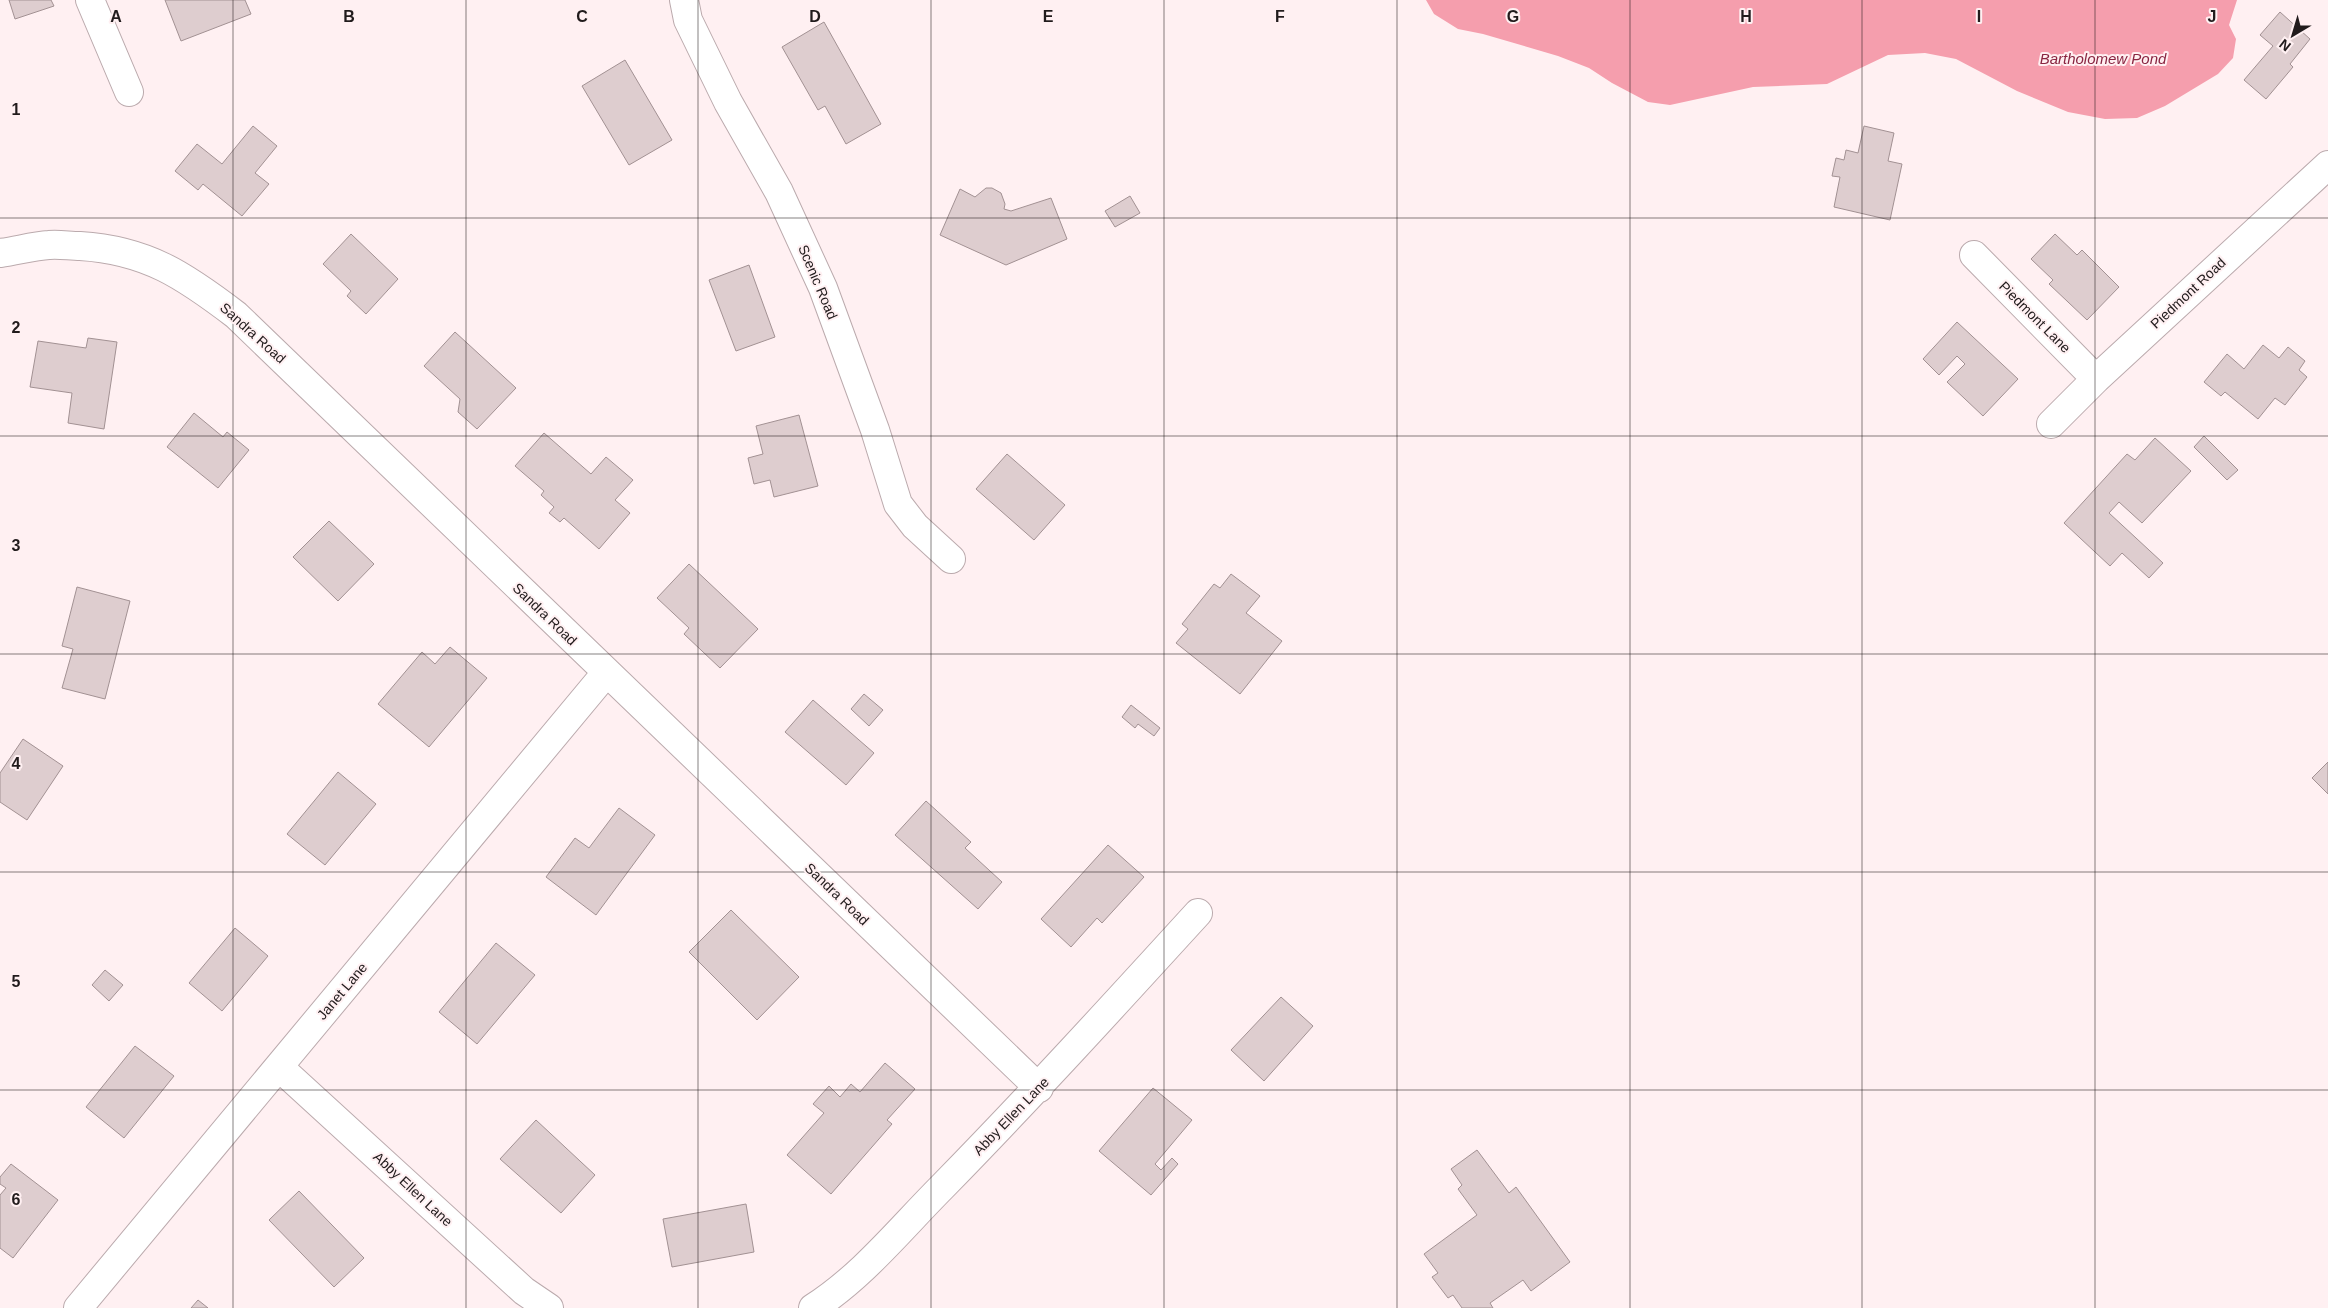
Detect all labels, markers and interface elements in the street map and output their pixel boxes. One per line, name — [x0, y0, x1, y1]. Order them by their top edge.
text: A — [110, 8, 122, 25]
text: B — [343, 8, 355, 25]
text: C — [576, 8, 588, 25]
text: D — [809, 8, 821, 25]
text: E — [1043, 8, 1054, 25]
text: F — [1275, 8, 1285, 25]
text: G — [1507, 8, 1519, 25]
text: H — [1740, 8, 1752, 25]
text: I — [1977, 8, 1981, 25]
text: J — [2208, 8, 2216, 25]
north arrow — [2268, 10, 2318, 60]
text: N — [2276, 36, 2294, 55]
water label: Bartholomew Pond — [2040, 50, 2167, 67]
text: 1 — [12, 101, 21, 118]
street label: Scenic Road — [795, 242, 841, 322]
street label: Piedmont Road — [2147, 254, 2229, 332]
street label: Piedmont Lane — [1996, 278, 2074, 356]
street label: Sandra Road — [217, 299, 289, 367]
text: 2 — [12, 319, 21, 336]
text: 3 — [12, 537, 21, 554]
street label: Sandra Road — [510, 580, 580, 648]
text: 4 — [12, 755, 21, 772]
street label: Sandra Road — [802, 860, 872, 928]
street label: Janet Lane — [314, 959, 371, 1023]
text: 5 — [12, 973, 21, 990]
street label: Abby Ellen Lane — [970, 1074, 1052, 1158]
street label: Abby Ellen Lane — [370, 1148, 456, 1230]
text: 6 — [12, 1191, 21, 1208]

